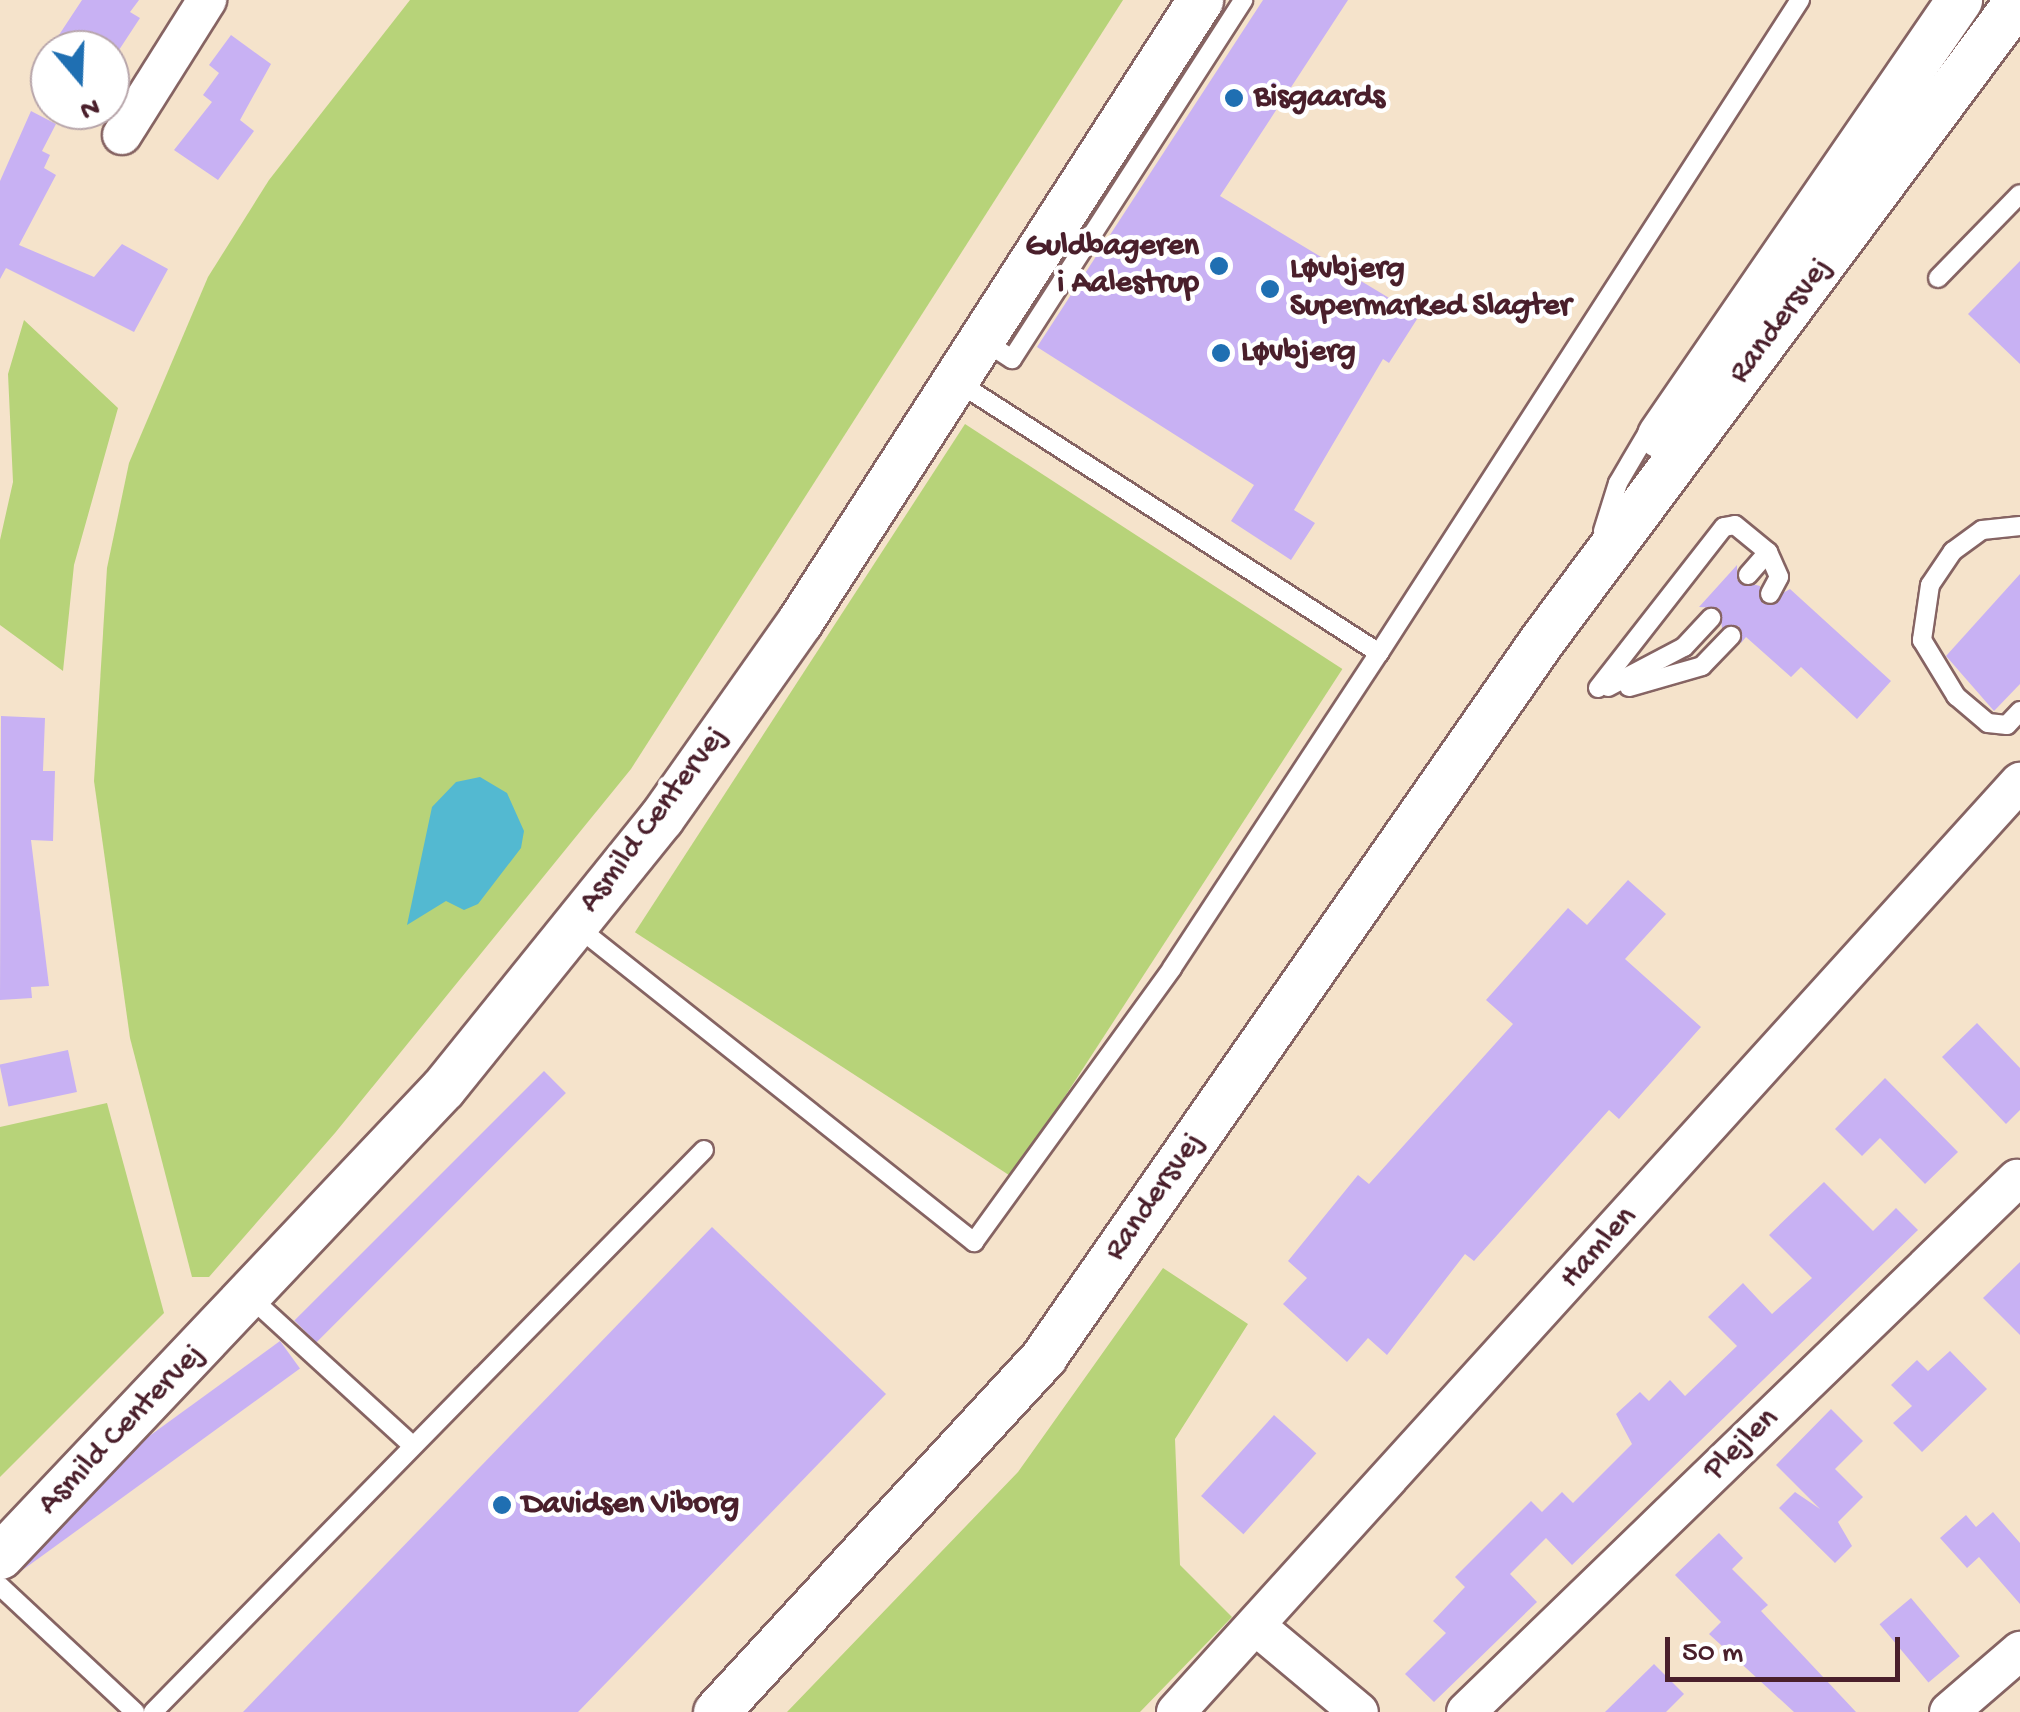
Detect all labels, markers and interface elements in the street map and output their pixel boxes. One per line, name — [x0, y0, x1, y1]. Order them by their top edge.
north arrow — [30, 30, 130, 130]
place label: Bisgaards — [1254, 79, 1385, 117]
marker: Bisgaards — [1223, 87, 1245, 109]
text: N — [75, 88, 103, 126]
place label: Guldbageren i Aalestrup — [1026, 229, 1199, 304]
street label: Randersvej — [1721, 250, 1841, 392]
place label: Løvbjerg Supermarked Slagter — [1290, 252, 1571, 327]
marker: Guldbageren i Aalestrup — [1208, 255, 1230, 277]
marker: Løvbjerg Supermarked Slagter — [1259, 278, 1281, 300]
place label: Løvbjerg — [1241, 334, 1356, 372]
marker: Løvbjerg — [1210, 342, 1232, 364]
street label: Asmild Centervej — [571, 719, 737, 921]
street label: Randersvej — [1097, 1125, 1213, 1269]
street label: Hamlen — [1552, 1199, 1646, 1297]
street label: Asmild Centervej — [31, 1336, 213, 1524]
street label: Plejlen — [1697, 1400, 1787, 1490]
place label: Davidsen Viborg — [522, 1486, 739, 1524]
marker: Davidsen Viborg — [491, 1494, 513, 1516]
scale bar — [1670, 1617, 1905, 1679]
text: 50 m — [1682, 1637, 1743, 1672]

